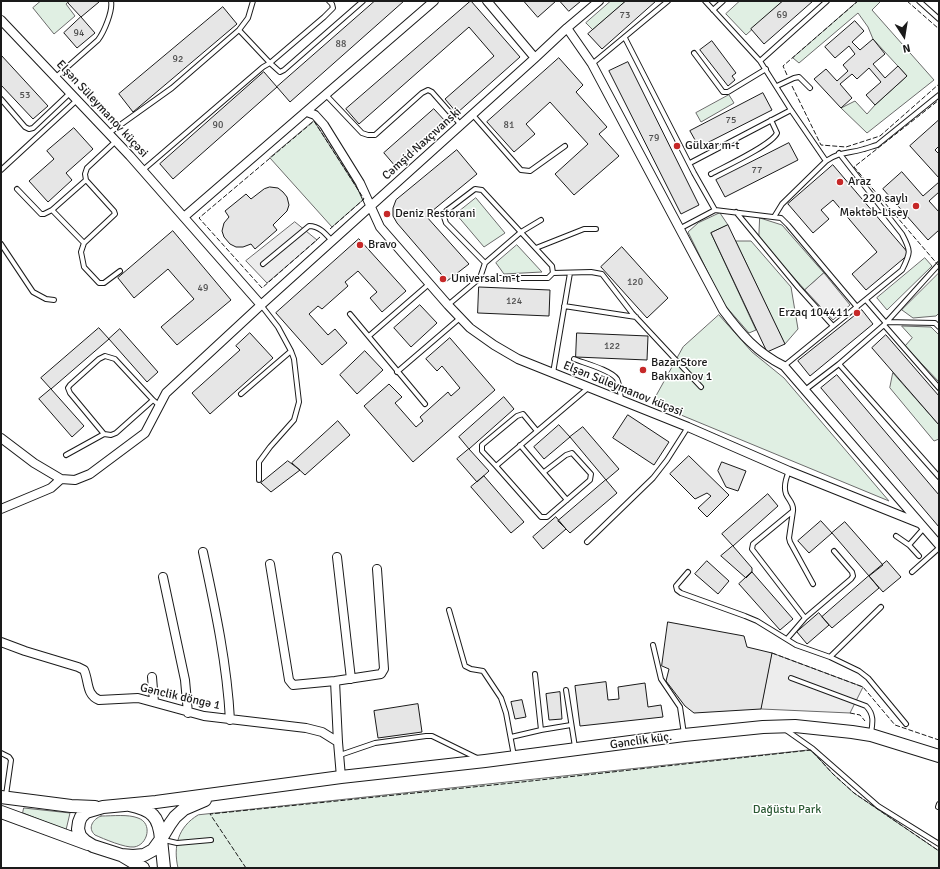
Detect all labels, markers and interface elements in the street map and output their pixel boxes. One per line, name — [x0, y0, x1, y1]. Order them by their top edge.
house number: 73 — [620, 9, 630, 21]
house number: 69 — [777, 9, 787, 21]
north arrow — [884, 16, 924, 56]
house number: 94 — [74, 27, 84, 39]
house number: 88 — [336, 38, 346, 50]
text: N — [902, 41, 912, 55]
house number: 92 — [173, 53, 183, 65]
street label: Elşən Süleymanov küçəsi — [53, 57, 151, 161]
house number: 53 — [20, 89, 30, 101]
street label: Cəmşid Naxçıvanski — [380, 105, 464, 183]
house number: 75 — [726, 114, 736, 126]
house number: 90 — [213, 119, 223, 131]
house number: 81 — [504, 119, 514, 131]
house number: 79 — [649, 132, 659, 144]
place label: Gülxar m-t — [685, 139, 739, 153]
marker: Gülxar m-t — [672, 141, 682, 151]
house number: 77 — [752, 164, 762, 176]
place label: Araz — [848, 175, 871, 189]
marker: Araz — [835, 177, 845, 187]
place label: 220 saylı Məktəb-Lisey — [840, 192, 908, 220]
marker: 220 saylı Məktəb-Lisey — [911, 201, 921, 211]
place label: Deniz Restorani — [395, 207, 475, 221]
marker: Deniz Restorani — [382, 209, 392, 219]
place label: Bravo — [368, 238, 397, 252]
marker: Bravo — [355, 240, 365, 250]
place label: Universal m-t — [451, 272, 520, 286]
marker: Universal m-t — [438, 274, 448, 284]
house number: 120 — [627, 276, 643, 288]
house number: 49 — [198, 282, 208, 294]
house number: 124 — [506, 295, 522, 307]
place label: Erzaq 104411 — [778, 306, 849, 320]
marker: Erzaq 104411 — [852, 308, 862, 318]
house number: 122 — [604, 340, 620, 352]
place label: BazarStore Bakıxanov 1 — [651, 356, 712, 384]
street label: Elşən Süleymanov küçəsi — [561, 358, 685, 420]
marker: BazarStore Bakıxanov 1 — [638, 365, 648, 375]
street label: Gənclik döngə 1 — [138, 681, 222, 713]
street label: Gənclik küç. — [609, 730, 673, 752]
park label: Dağüstu Park — [753, 803, 821, 817]

